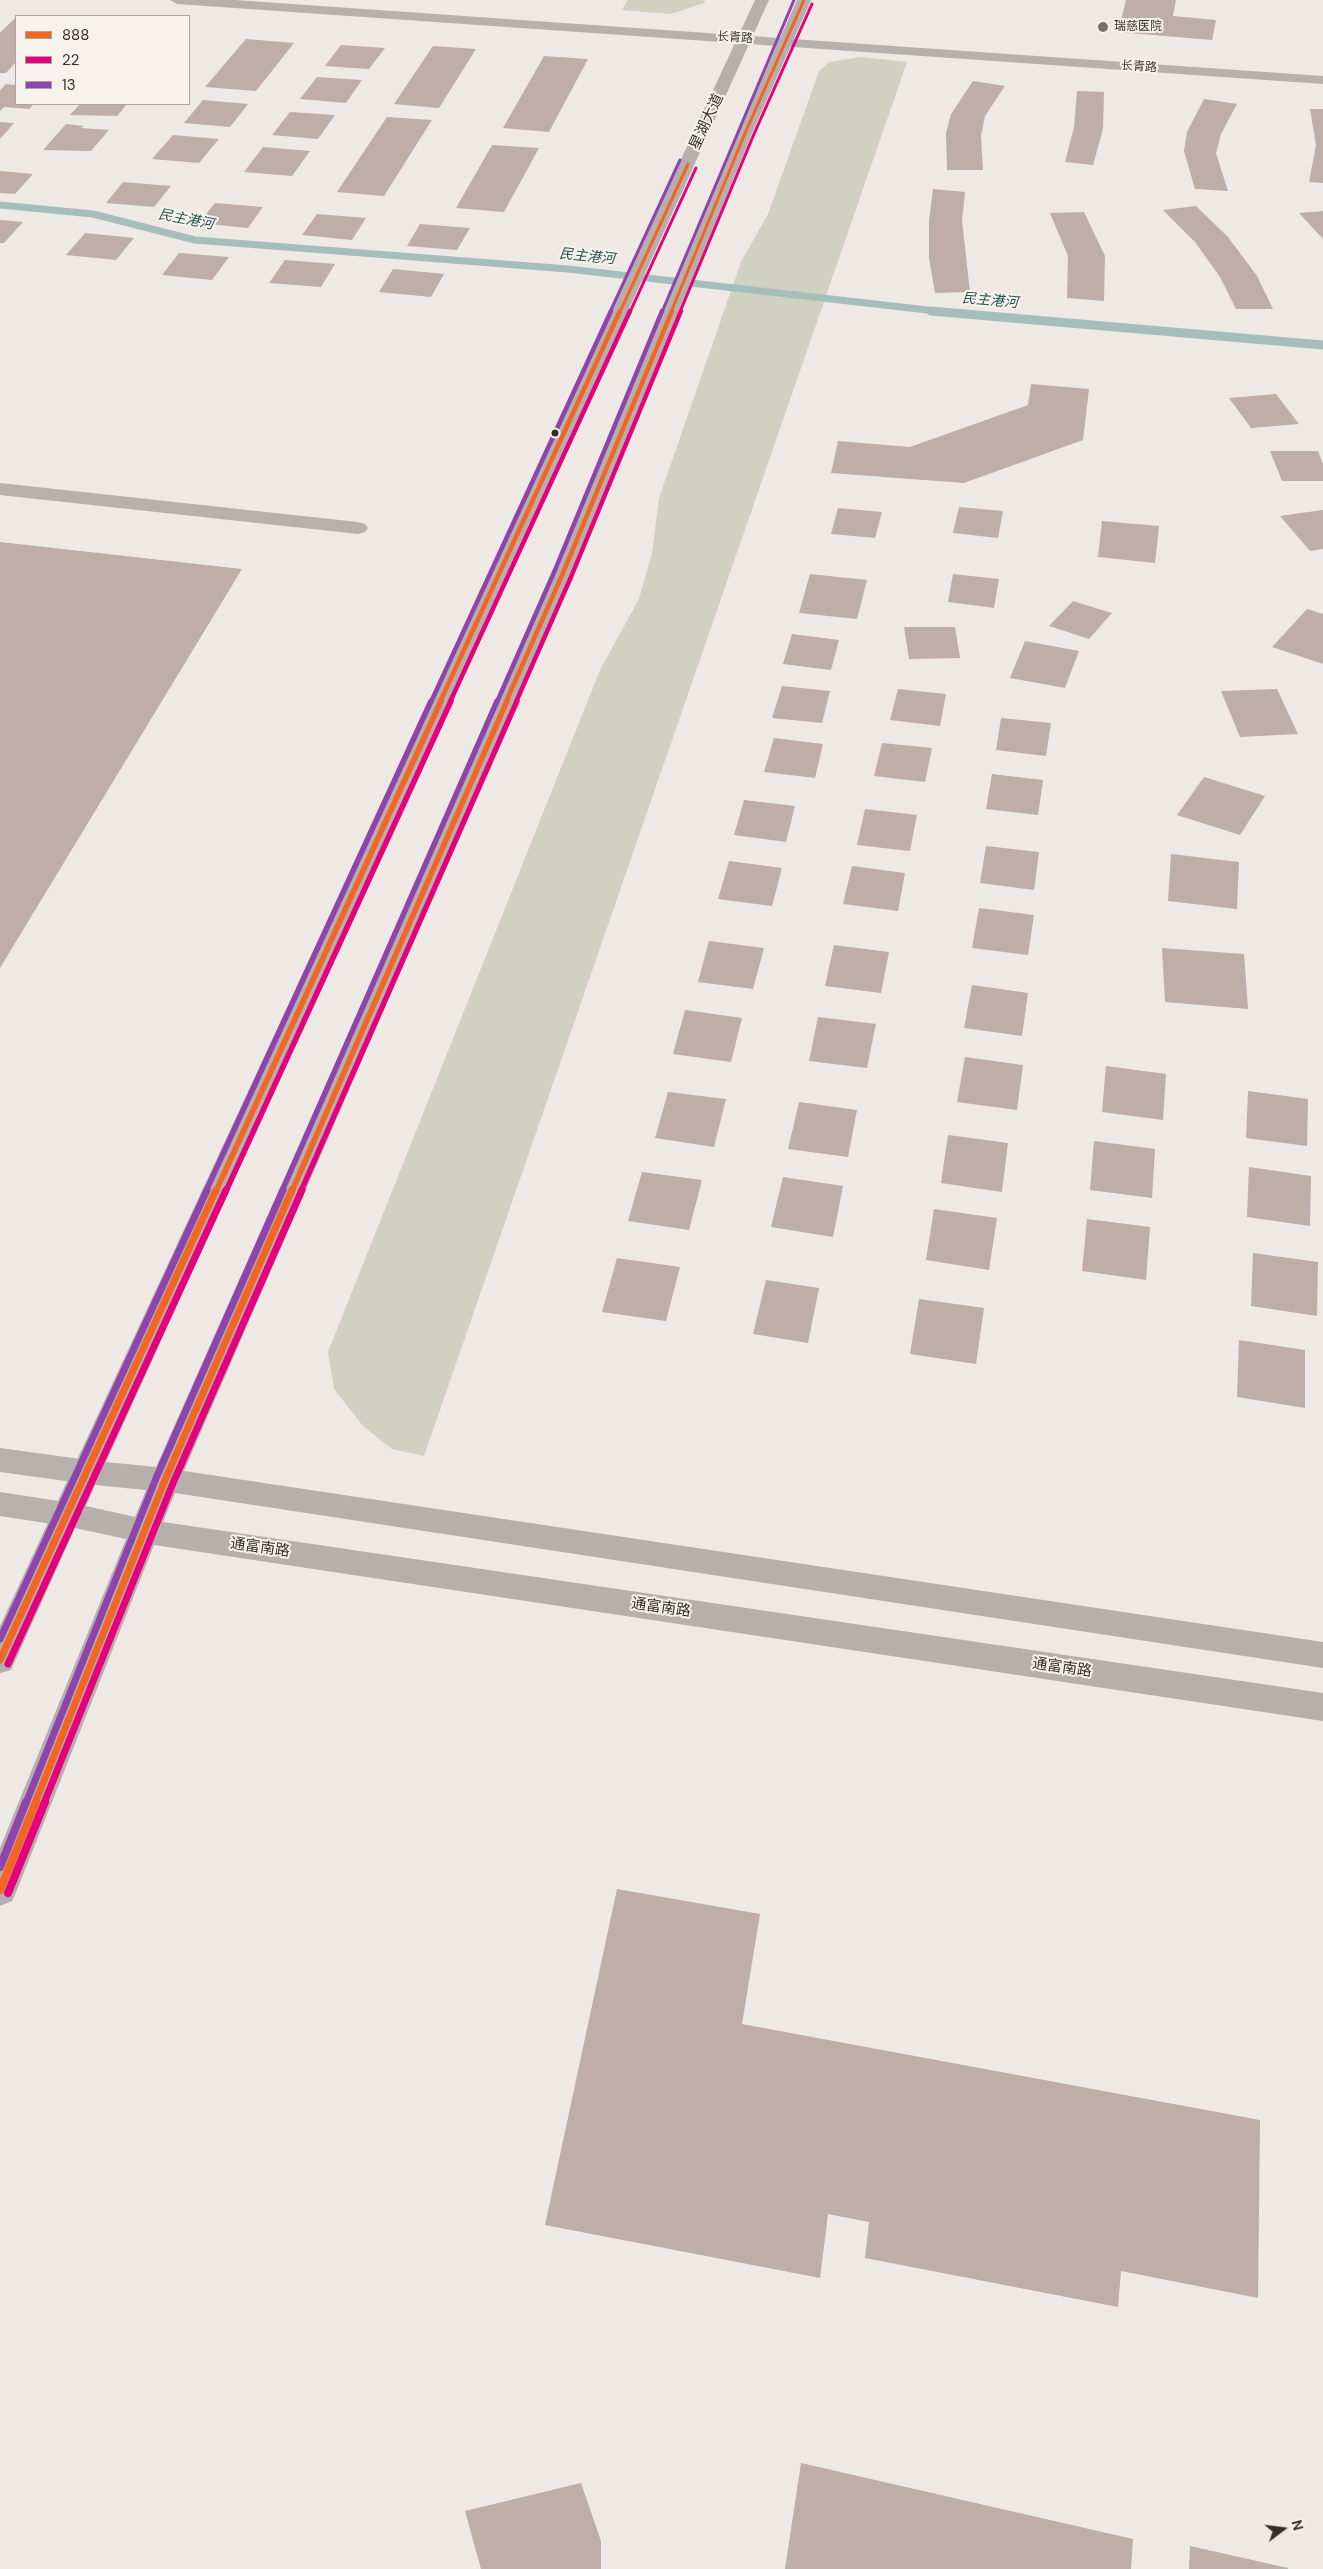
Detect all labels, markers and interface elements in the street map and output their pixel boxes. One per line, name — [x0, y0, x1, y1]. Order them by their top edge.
legend — [15, 15, 190, 105]
marker: 瑞慈医院 — [1096, 20, 1110, 34]
place label: 瑞慈医院 — [1114, 20, 1162, 34]
text: 888 — [62, 25, 89, 45]
street label: 长青路 — [717, 30, 753, 46]
text: 22 — [62, 50, 79, 70]
street label: 长青路 — [1121, 59, 1157, 75]
text: 13 — [62, 75, 76, 95]
street label: 星湖大道 — [686, 91, 728, 153]
water label: 民主港河 — [157, 206, 215, 234]
water label: 民主港河 — [558, 246, 616, 268]
water label: 民主港河 — [961, 290, 1019, 312]
unlabelled marker — [550, 428, 560, 438]
street label: 通富南路 — [229, 1535, 291, 1561]
street label: 通富南路 — [630, 1595, 692, 1621]
street label: 通富南路 — [1031, 1655, 1093, 1681]
north arrow — [1258, 2504, 1308, 2554]
text: N — [1287, 2518, 1308, 2532]

